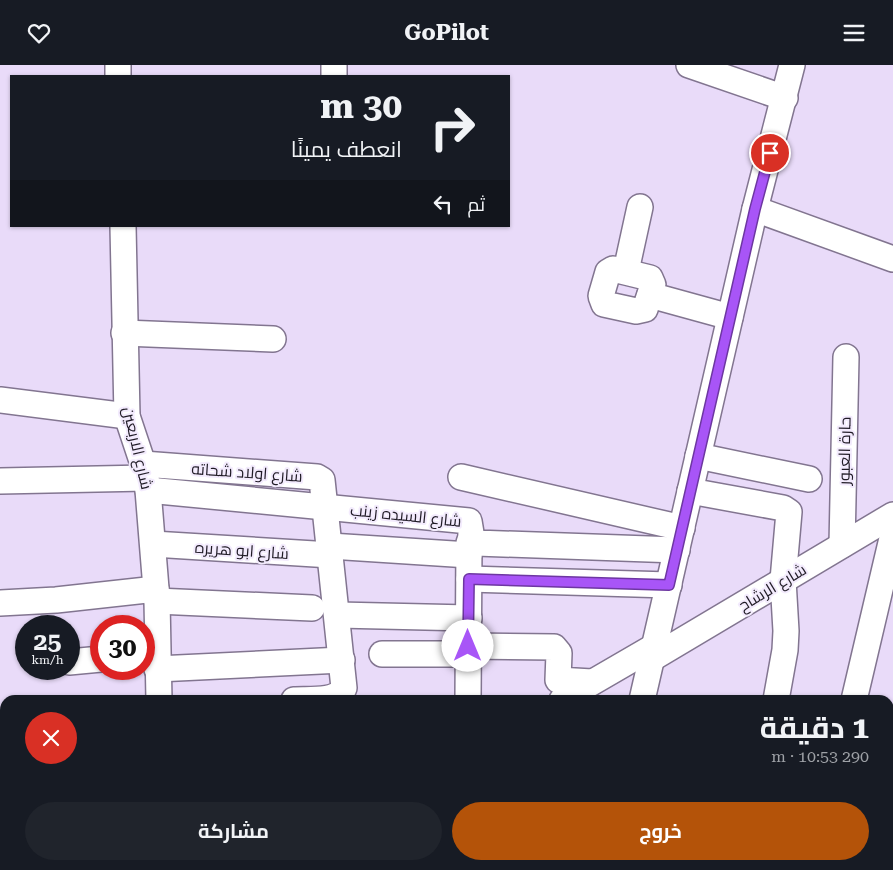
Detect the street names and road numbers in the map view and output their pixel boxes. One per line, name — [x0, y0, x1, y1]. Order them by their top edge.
street label: شارع الاربعين — [117, 405, 156, 492]
street label: حارة العبور — [834, 417, 855, 486]
street label: شارع اولاد شحاته — [191, 459, 303, 488]
street label: شارع السيده زينب — [349, 500, 462, 533]
street label: شارع ابو هريره — [194, 538, 290, 565]
street label: شارع الرشاح — [735, 560, 811, 617]

